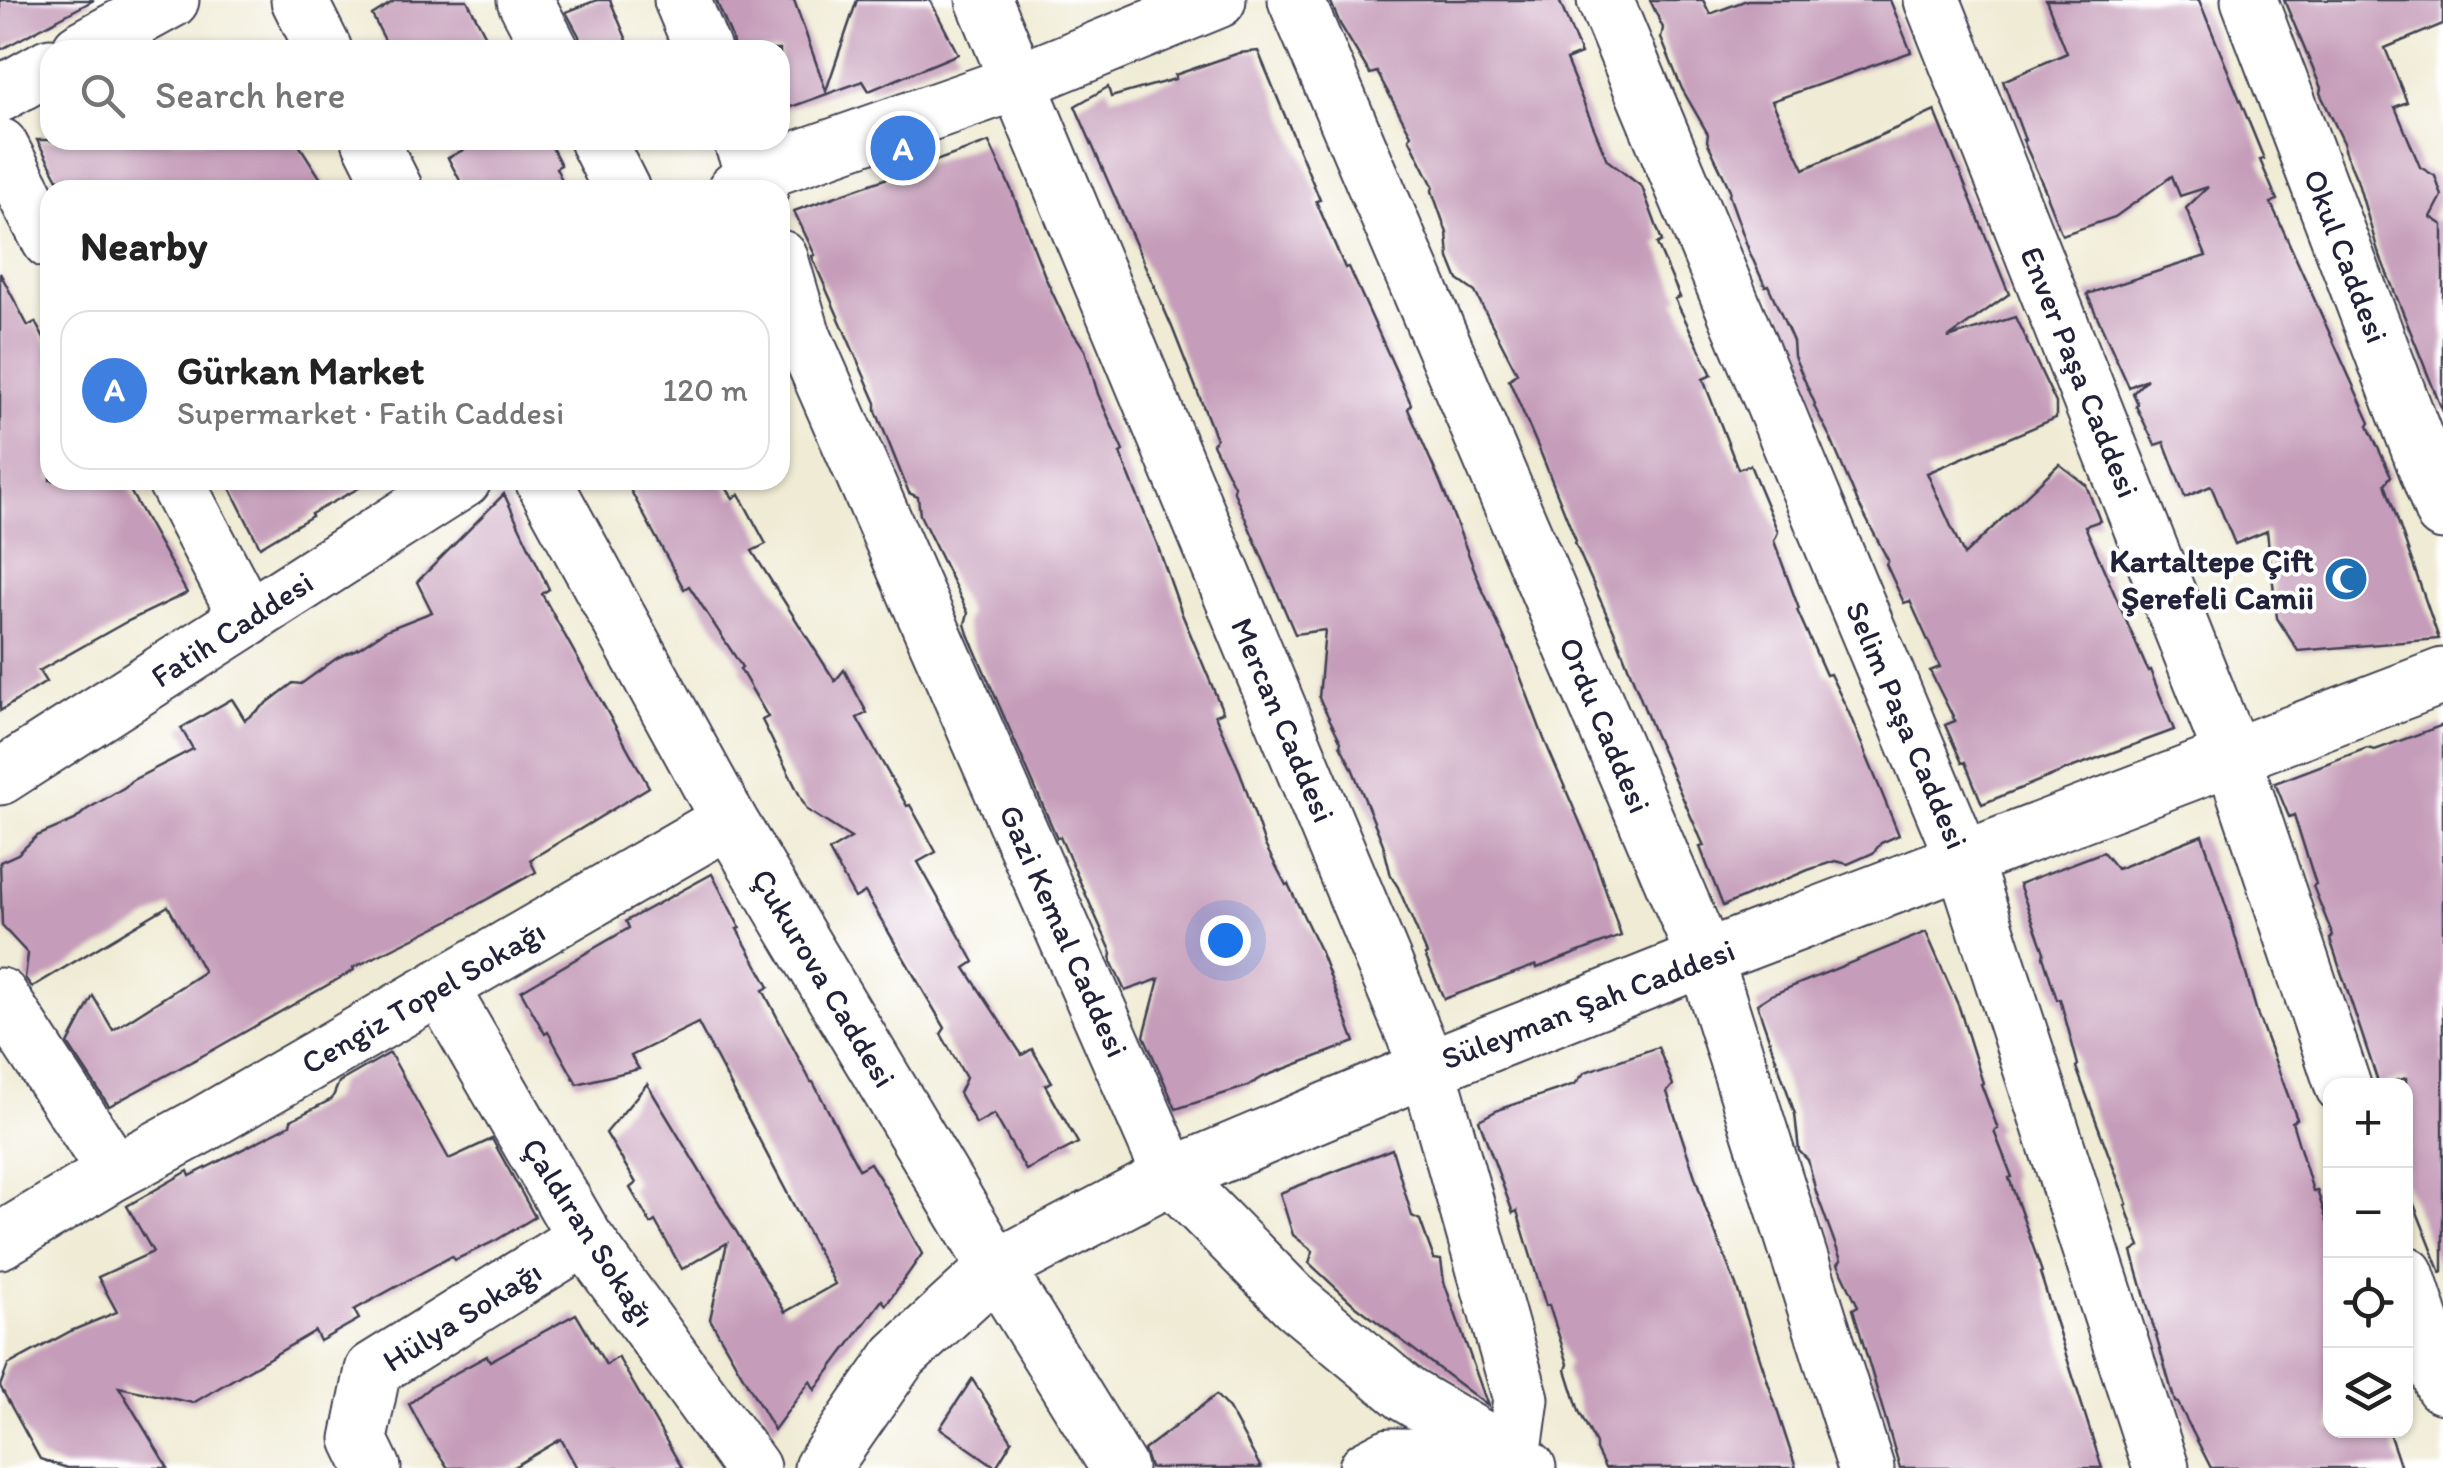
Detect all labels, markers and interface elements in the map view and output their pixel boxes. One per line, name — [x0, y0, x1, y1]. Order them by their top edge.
search box — [40, 40, 790, 150]
icon: search — [75, 68, 130, 123]
text: Search here — [155, 72, 346, 118]
pin: A — [870, 110, 936, 186]
street label: Okul Caddesi — [2295, 164, 2397, 348]
text: Nearby — [80, 220, 207, 271]
street label: Enver Paşa Caddesi — [2012, 241, 2148, 503]
text: Gürkan Market — [177, 348, 424, 394]
text: A — [104, 371, 125, 409]
text: 120 m — [662, 371, 748, 409]
text: Supermarket · Fatih Caddesi — [177, 394, 564, 432]
place label: Kartaltepe Çift Şerefeli Camii — [2109, 542, 2314, 617]
mosque icon: Kartaltepe Çift Şerefeli Camii — [2323, 556, 2369, 602]
street label: Fatih Caddesi — [144, 563, 320, 695]
street label: Selim Paşa Caddesi — [1838, 595, 1976, 855]
street label: Mercan Caddesi — [1223, 612, 1343, 828]
street label: Ordu Caddesi — [1551, 631, 1659, 819]
street label: Gazi Kemal Caddesi — [991, 799, 1137, 1063]
street label: Çukurova Caddesi — [744, 862, 904, 1094]
street label: Cengiz Topel Sokağı — [294, 912, 552, 1082]
your location — [1200, 915, 1251, 966]
street label: Süleyman Şah Caddesi — [1436, 931, 1740, 1077]
map controls — [2323, 1078, 2413, 1438]
button: + — [2323, 1078, 2413, 1168]
street label: Çaldıran Sokağı — [514, 1131, 664, 1333]
button: − — [2323, 1168, 2413, 1258]
street label: Hülya Sokağı — [376, 1252, 548, 1380]
button: locate — [2323, 1258, 2413, 1348]
button: layers — [2323, 1348, 2413, 1438]

